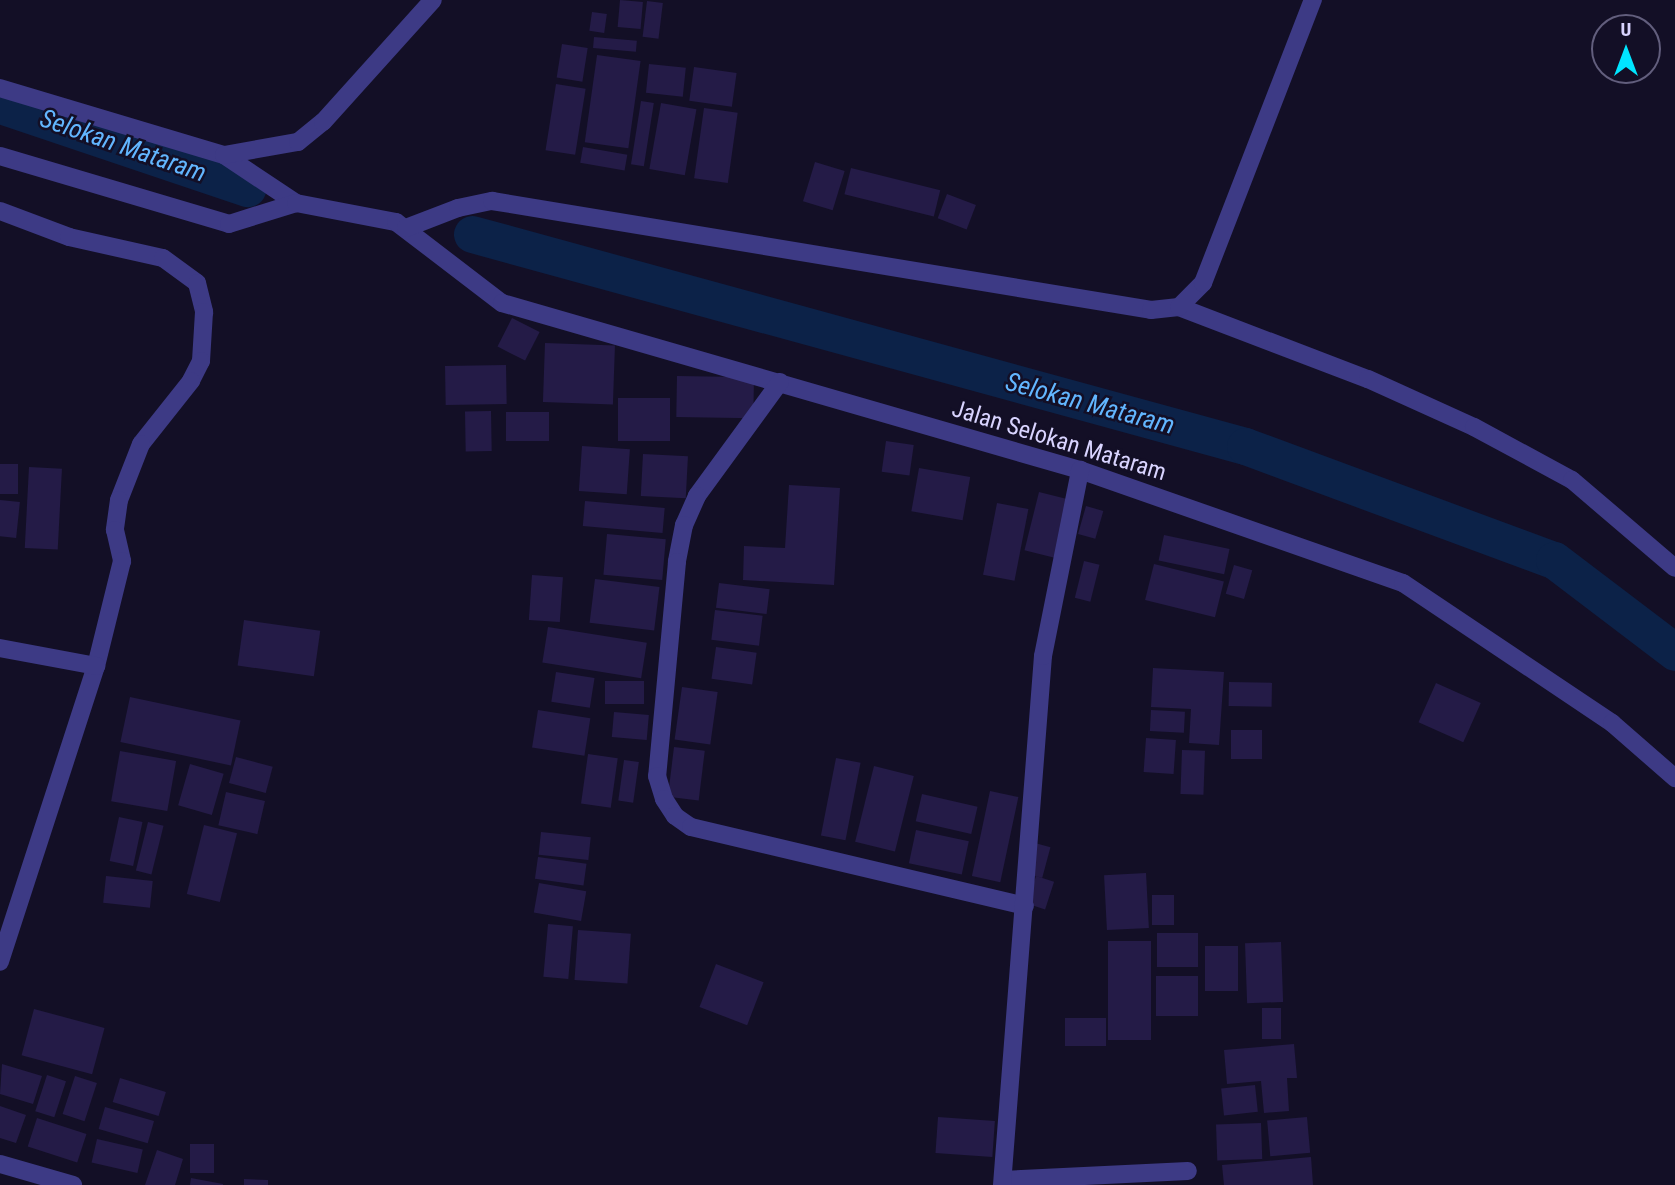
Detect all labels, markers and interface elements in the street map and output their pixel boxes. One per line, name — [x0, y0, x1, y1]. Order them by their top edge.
north arrow — [1591, 14, 1661, 84]
text: U — [1621, 18, 1631, 41]
water label: Selokan Mataram — [36, 103, 210, 189]
water label: Selokan Mataram — [1002, 366, 1178, 442]
street label: Jalan Selokan Mataram — [948, 395, 1170, 487]

